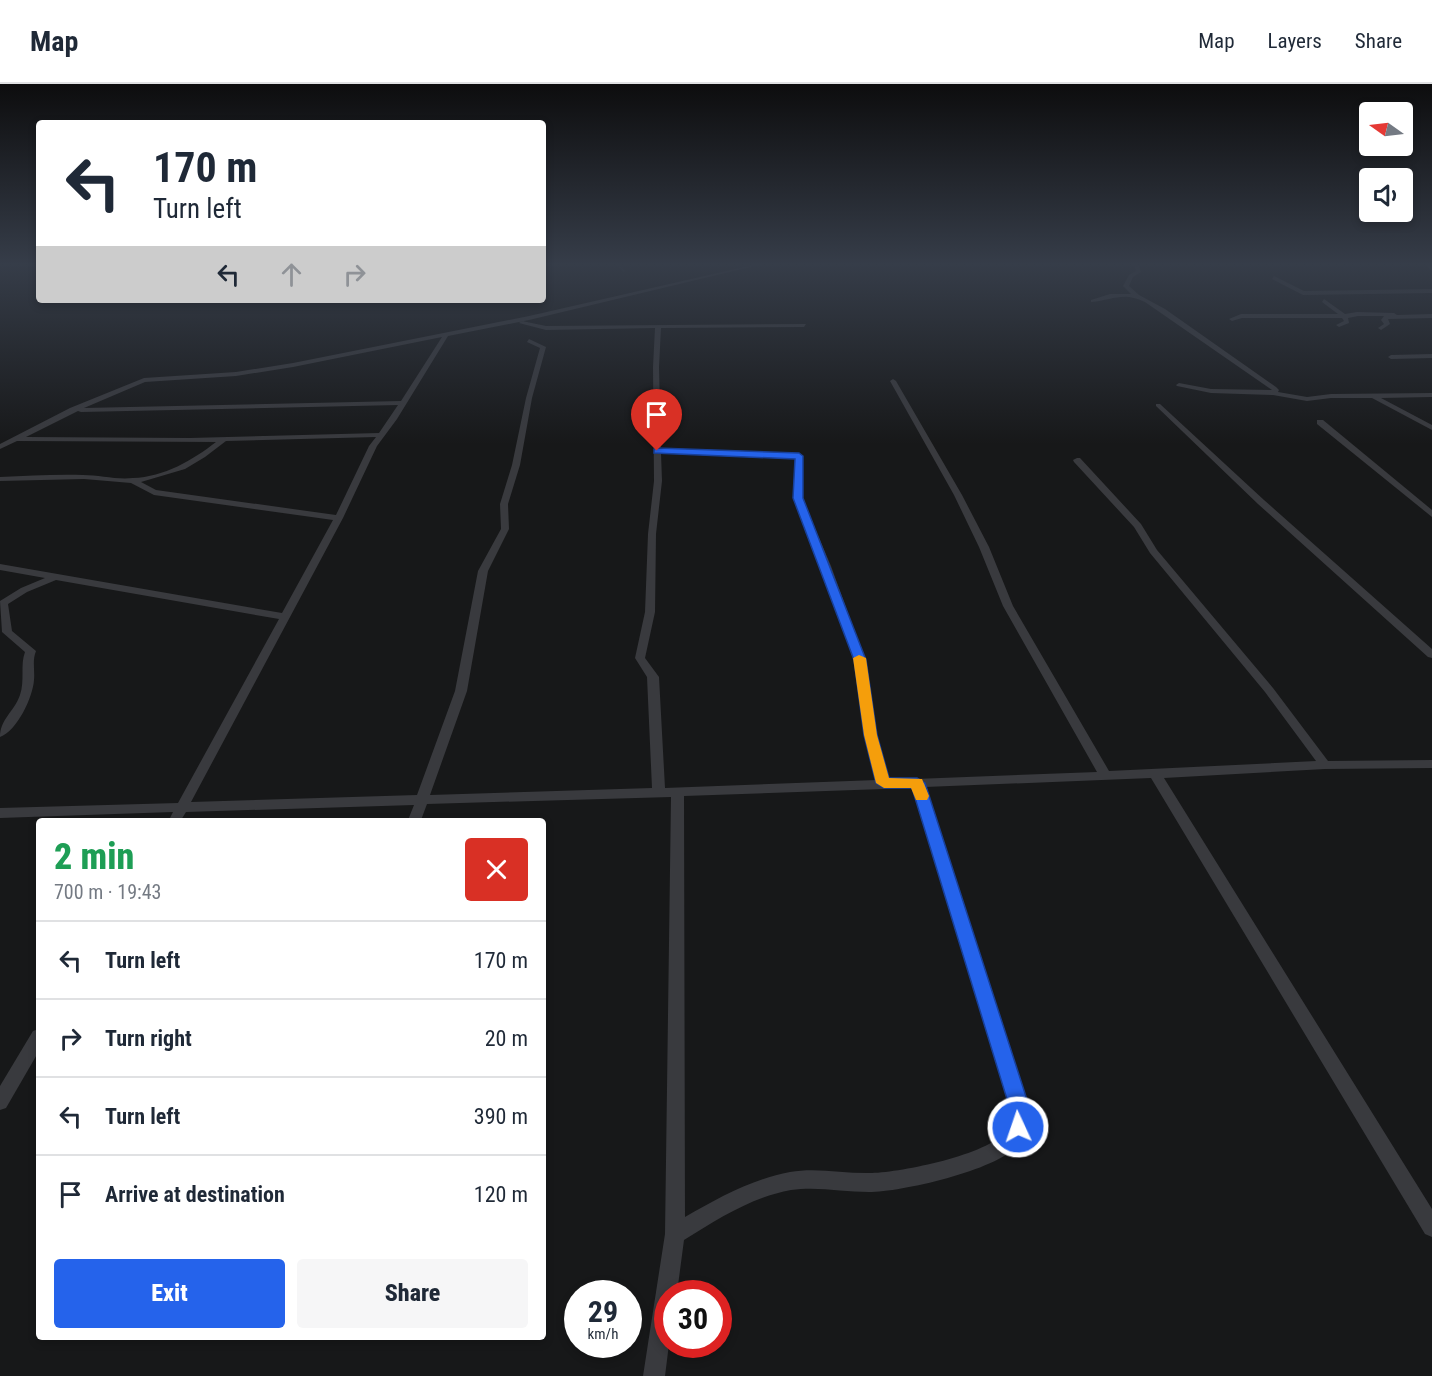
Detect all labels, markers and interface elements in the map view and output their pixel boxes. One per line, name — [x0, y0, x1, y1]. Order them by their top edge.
text: Map — [30, 25, 78, 58]
text: Map — [1198, 29, 1235, 53]
text: Layers — [1268, 29, 1322, 53]
text: Share — [1355, 29, 1402, 53]
north arrow — [1359, 102, 1413, 156]
map controls — [1359, 102, 1413, 222]
text: 170 m — [153, 143, 258, 192]
icon: left — [54, 144, 132, 222]
button: sound — [1359, 168, 1413, 222]
text: Turn left — [153, 193, 242, 225]
icon: left — [212, 258, 245, 291]
icon: ahead — [275, 258, 308, 291]
icon: right — [338, 258, 371, 291]
pin — [631, 389, 682, 451]
icon: arrive — [640, 398, 673, 431]
text: 2 min — [54, 836, 134, 878]
button: close — [465, 838, 528, 901]
text: 700 m · 19:43 — [54, 880, 161, 904]
icon: left — [54, 944, 87, 977]
text: Turn left — [105, 948, 180, 973]
text: 170 m — [474, 948, 528, 973]
icon: right — [54, 1022, 87, 1055]
text: Turn right — [105, 1026, 192, 1051]
text: 20 m — [485, 1026, 528, 1051]
position arrow — [986, 1095, 1050, 1159]
icon: left — [54, 1100, 87, 1133]
text: Turn left — [105, 1104, 180, 1129]
text: 390 m — [474, 1104, 528, 1129]
icon: arrive — [54, 1178, 87, 1211]
text: Arrive at destination — [105, 1182, 285, 1207]
text: 120 m — [474, 1182, 528, 1207]
button: Exit — [54, 1259, 285, 1328]
button: Share — [297, 1259, 528, 1328]
speed limit sign: 30 — [654, 1280, 732, 1358]
text: 29 — [588, 1294, 618, 1329]
text: km/h — [588, 1325, 618, 1343]

